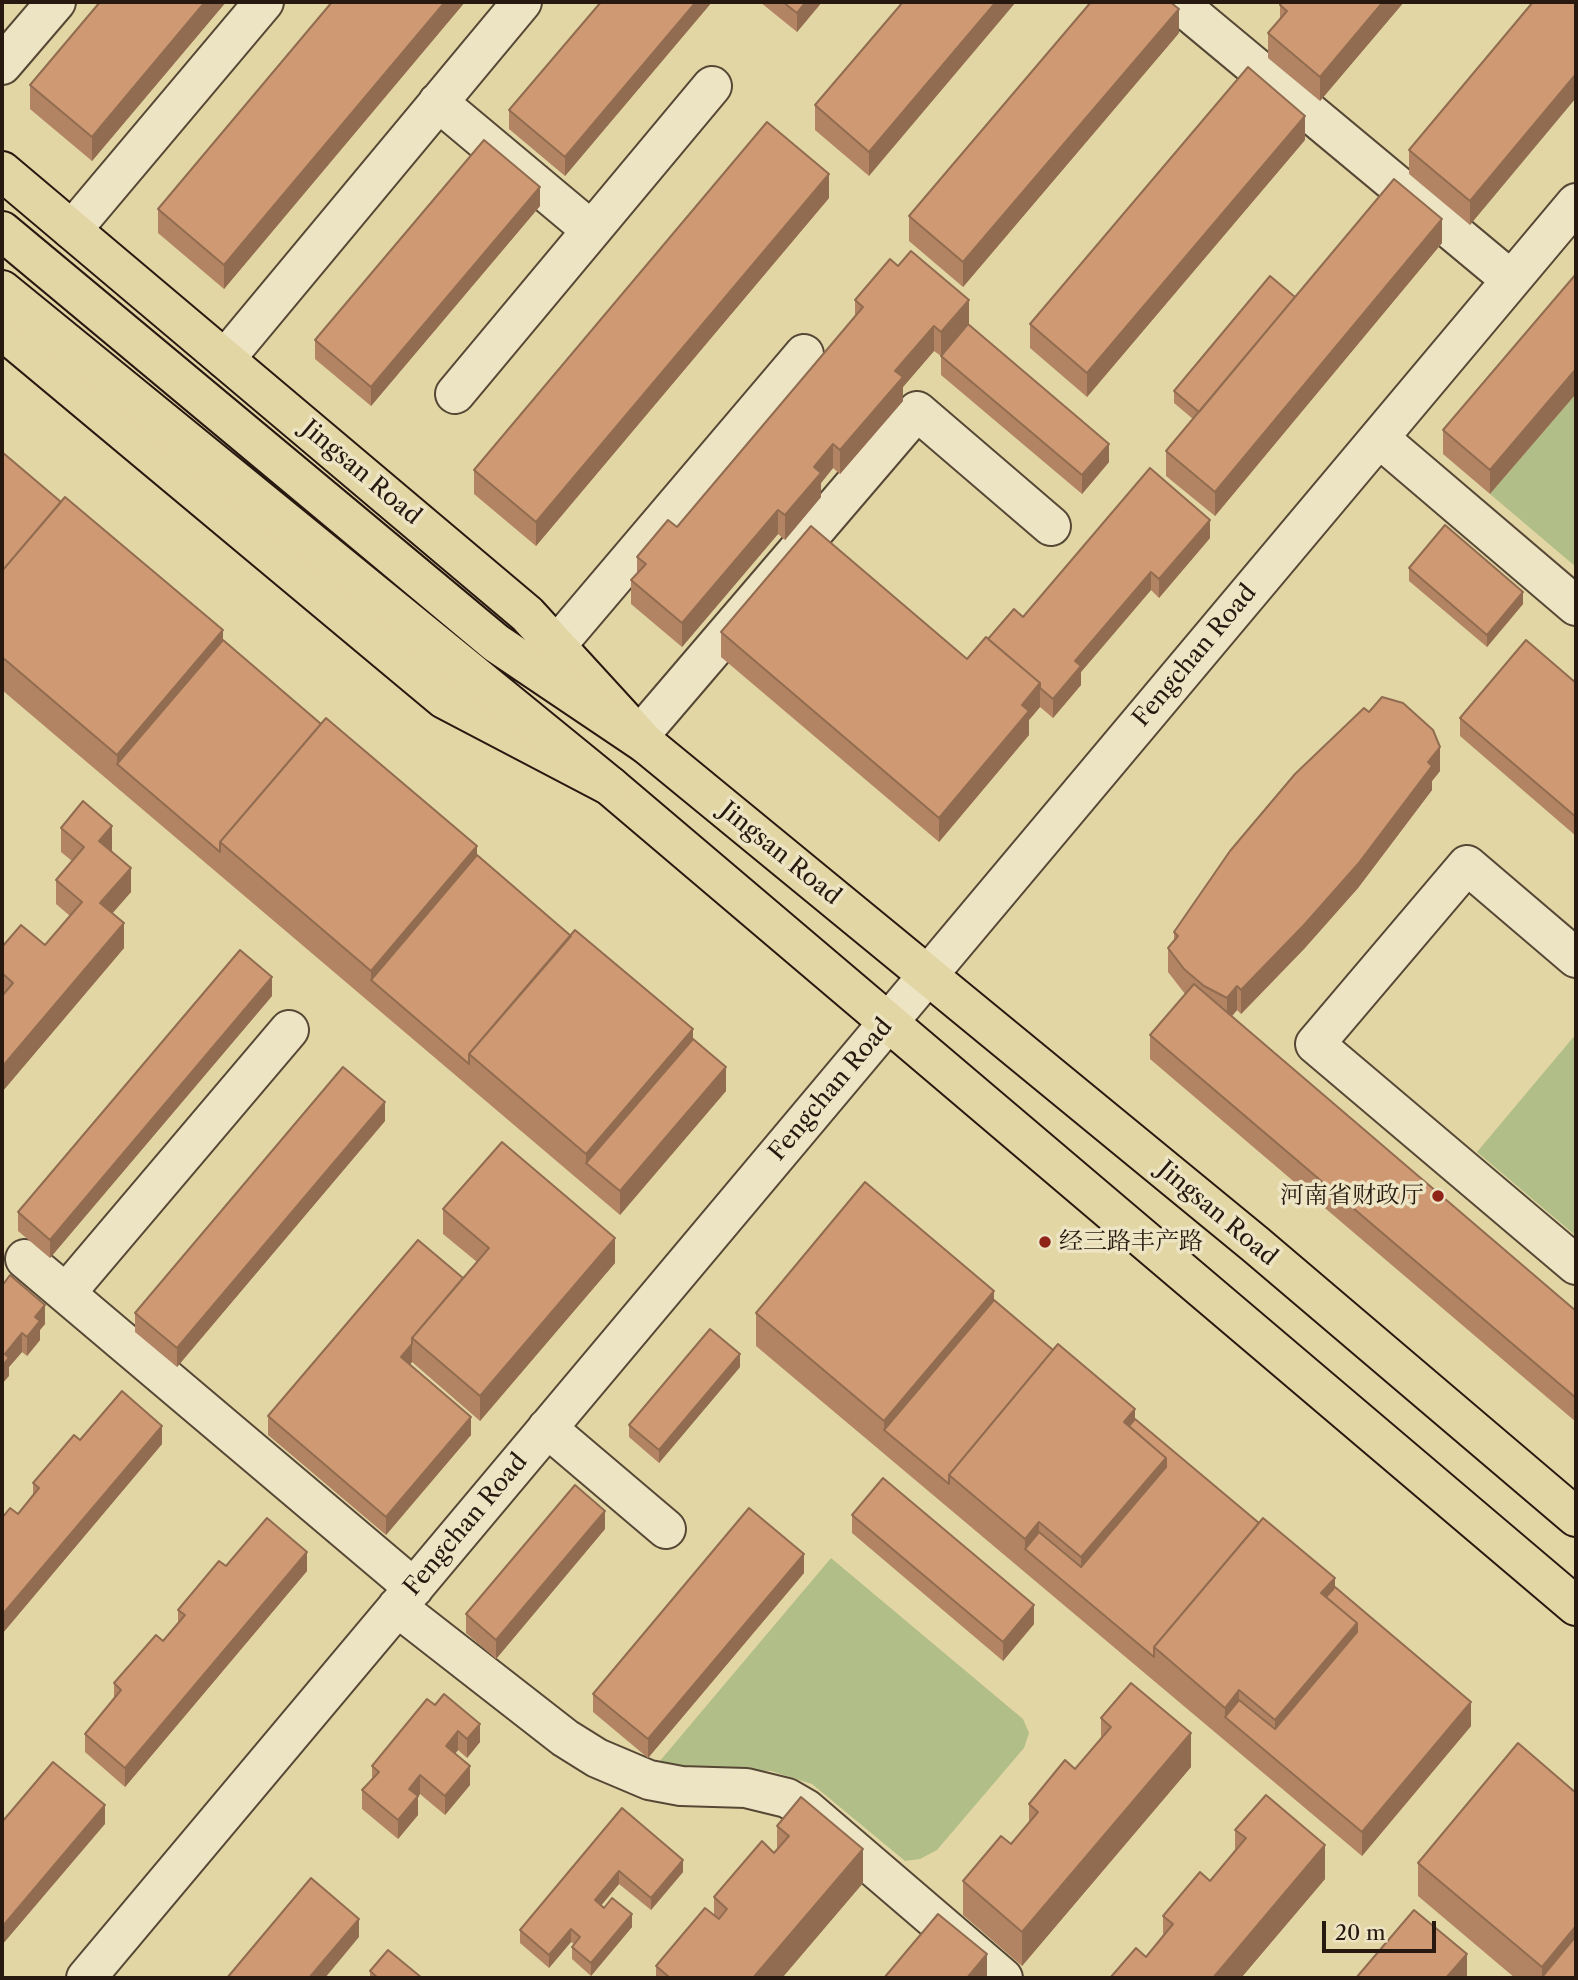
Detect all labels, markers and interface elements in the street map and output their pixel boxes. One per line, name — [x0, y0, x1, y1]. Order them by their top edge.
street label: Jingsan Road — [295, 415, 427, 531]
street label: Fengchan Road — [1127, 579, 1263, 733]
street label: Jingsan Road — [714, 796, 846, 912]
street label: Fengchan Road — [763, 1013, 899, 1167]
street label: Jingsan Road — [1151, 1156, 1283, 1272]
place label: 河南省财政厅 — [1280, 1182, 1424, 1210]
marker: 河南省财政厅 — [1430, 1188, 1446, 1204]
place label: 经三路丰产路 — [1059, 1228, 1203, 1256]
marker: 经三路丰产路 — [1037, 1234, 1053, 1250]
street label: Fengchan Road — [398, 1448, 534, 1602]
scale bar — [1326, 1906, 1440, 1950]
text: 20 m — [1335, 1920, 1386, 1945]

